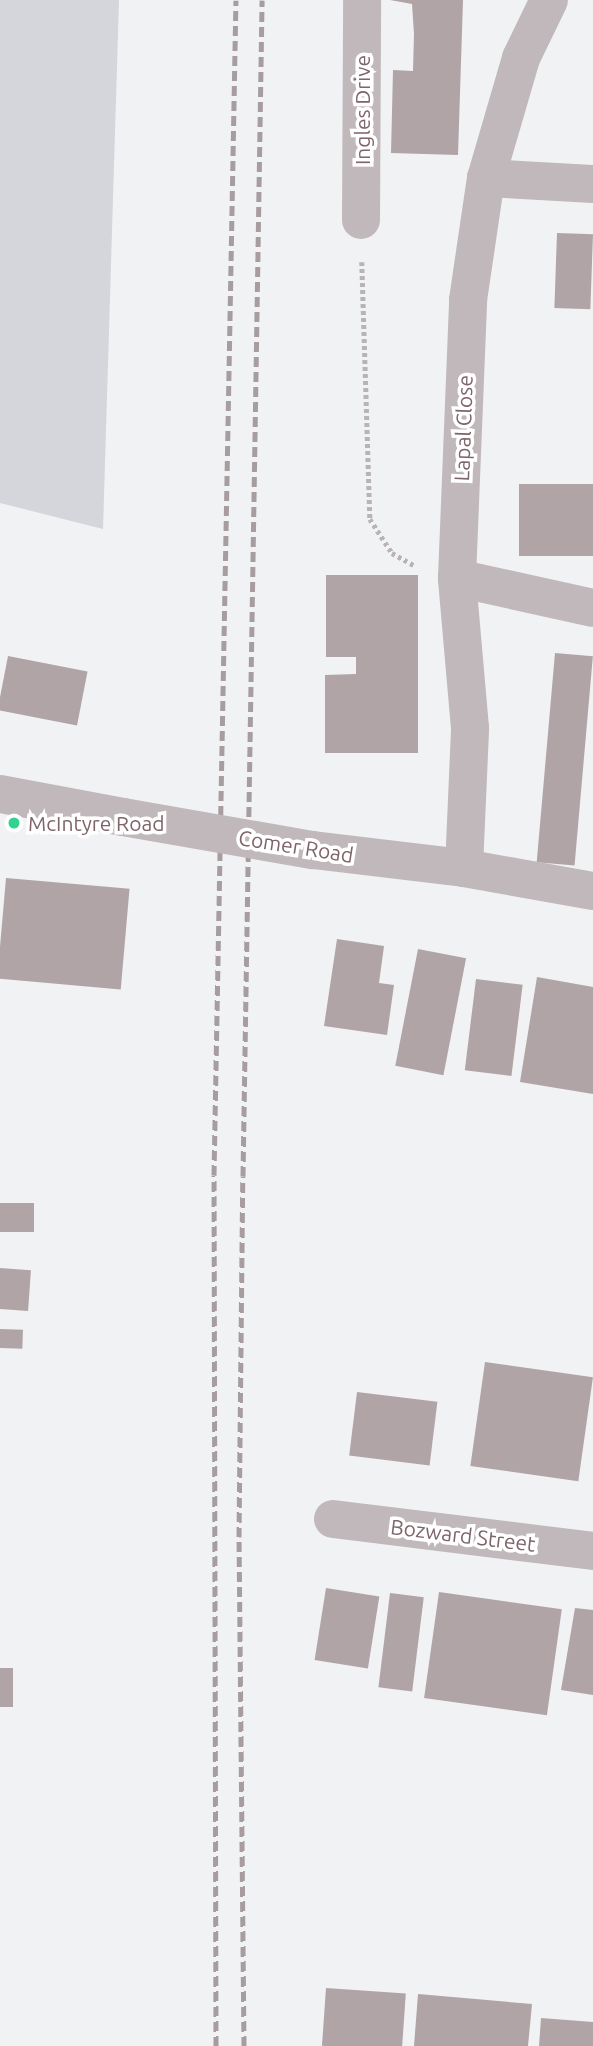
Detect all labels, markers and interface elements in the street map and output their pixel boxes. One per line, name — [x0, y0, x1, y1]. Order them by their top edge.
street label: Ingles Drive — [349, 55, 375, 165]
street label: Lapal Close — [449, 374, 477, 482]
place label: McIntyre Road — [28, 810, 165, 836]
marker: McIntyre Road — [6, 815, 22, 831]
street label: Comer Road — [237, 824, 355, 868]
street label: Bozward Street — [389, 1514, 537, 1556]

